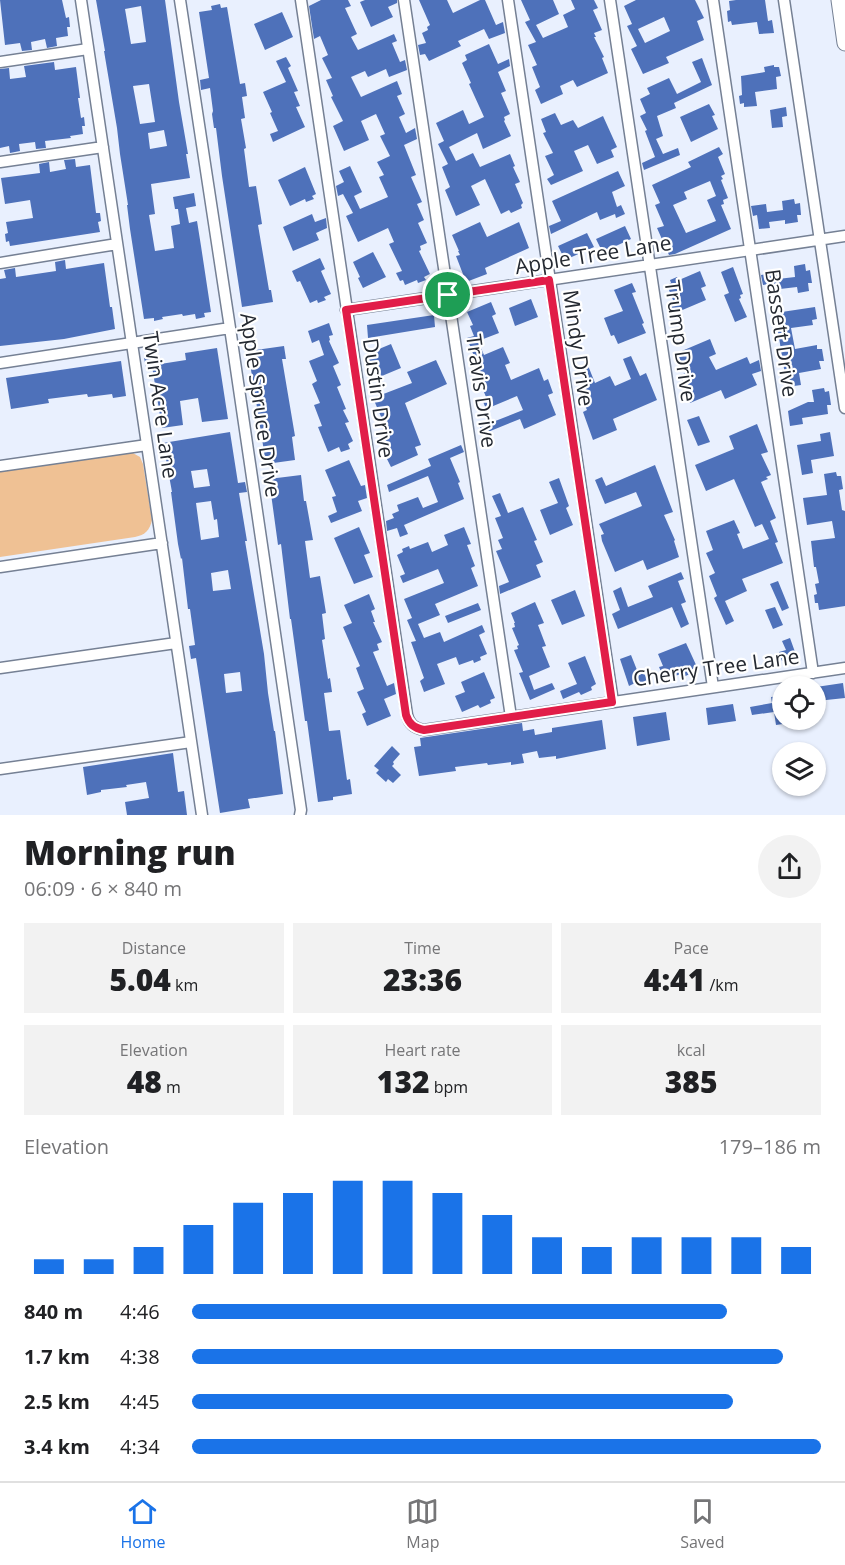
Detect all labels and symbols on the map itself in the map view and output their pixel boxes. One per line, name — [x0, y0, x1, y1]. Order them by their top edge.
street label: Apple Tree Lane — [513, 228, 673, 280]
street label: Bassett Drive — [759, 267, 805, 399]
pin — [422, 269, 473, 320]
street label: Trump Drive — [659, 279, 703, 403]
street label: Mindy Drive — [557, 288, 601, 408]
street label: Apple Spruce Drive — [234, 311, 288, 499]
street label: Twin Acre Lane — [137, 330, 185, 480]
street label: Travis Drive — [460, 332, 504, 450]
street label: Dustin Drive — [357, 336, 401, 460]
street label: Cherry Tree Lane — [631, 641, 801, 693]

